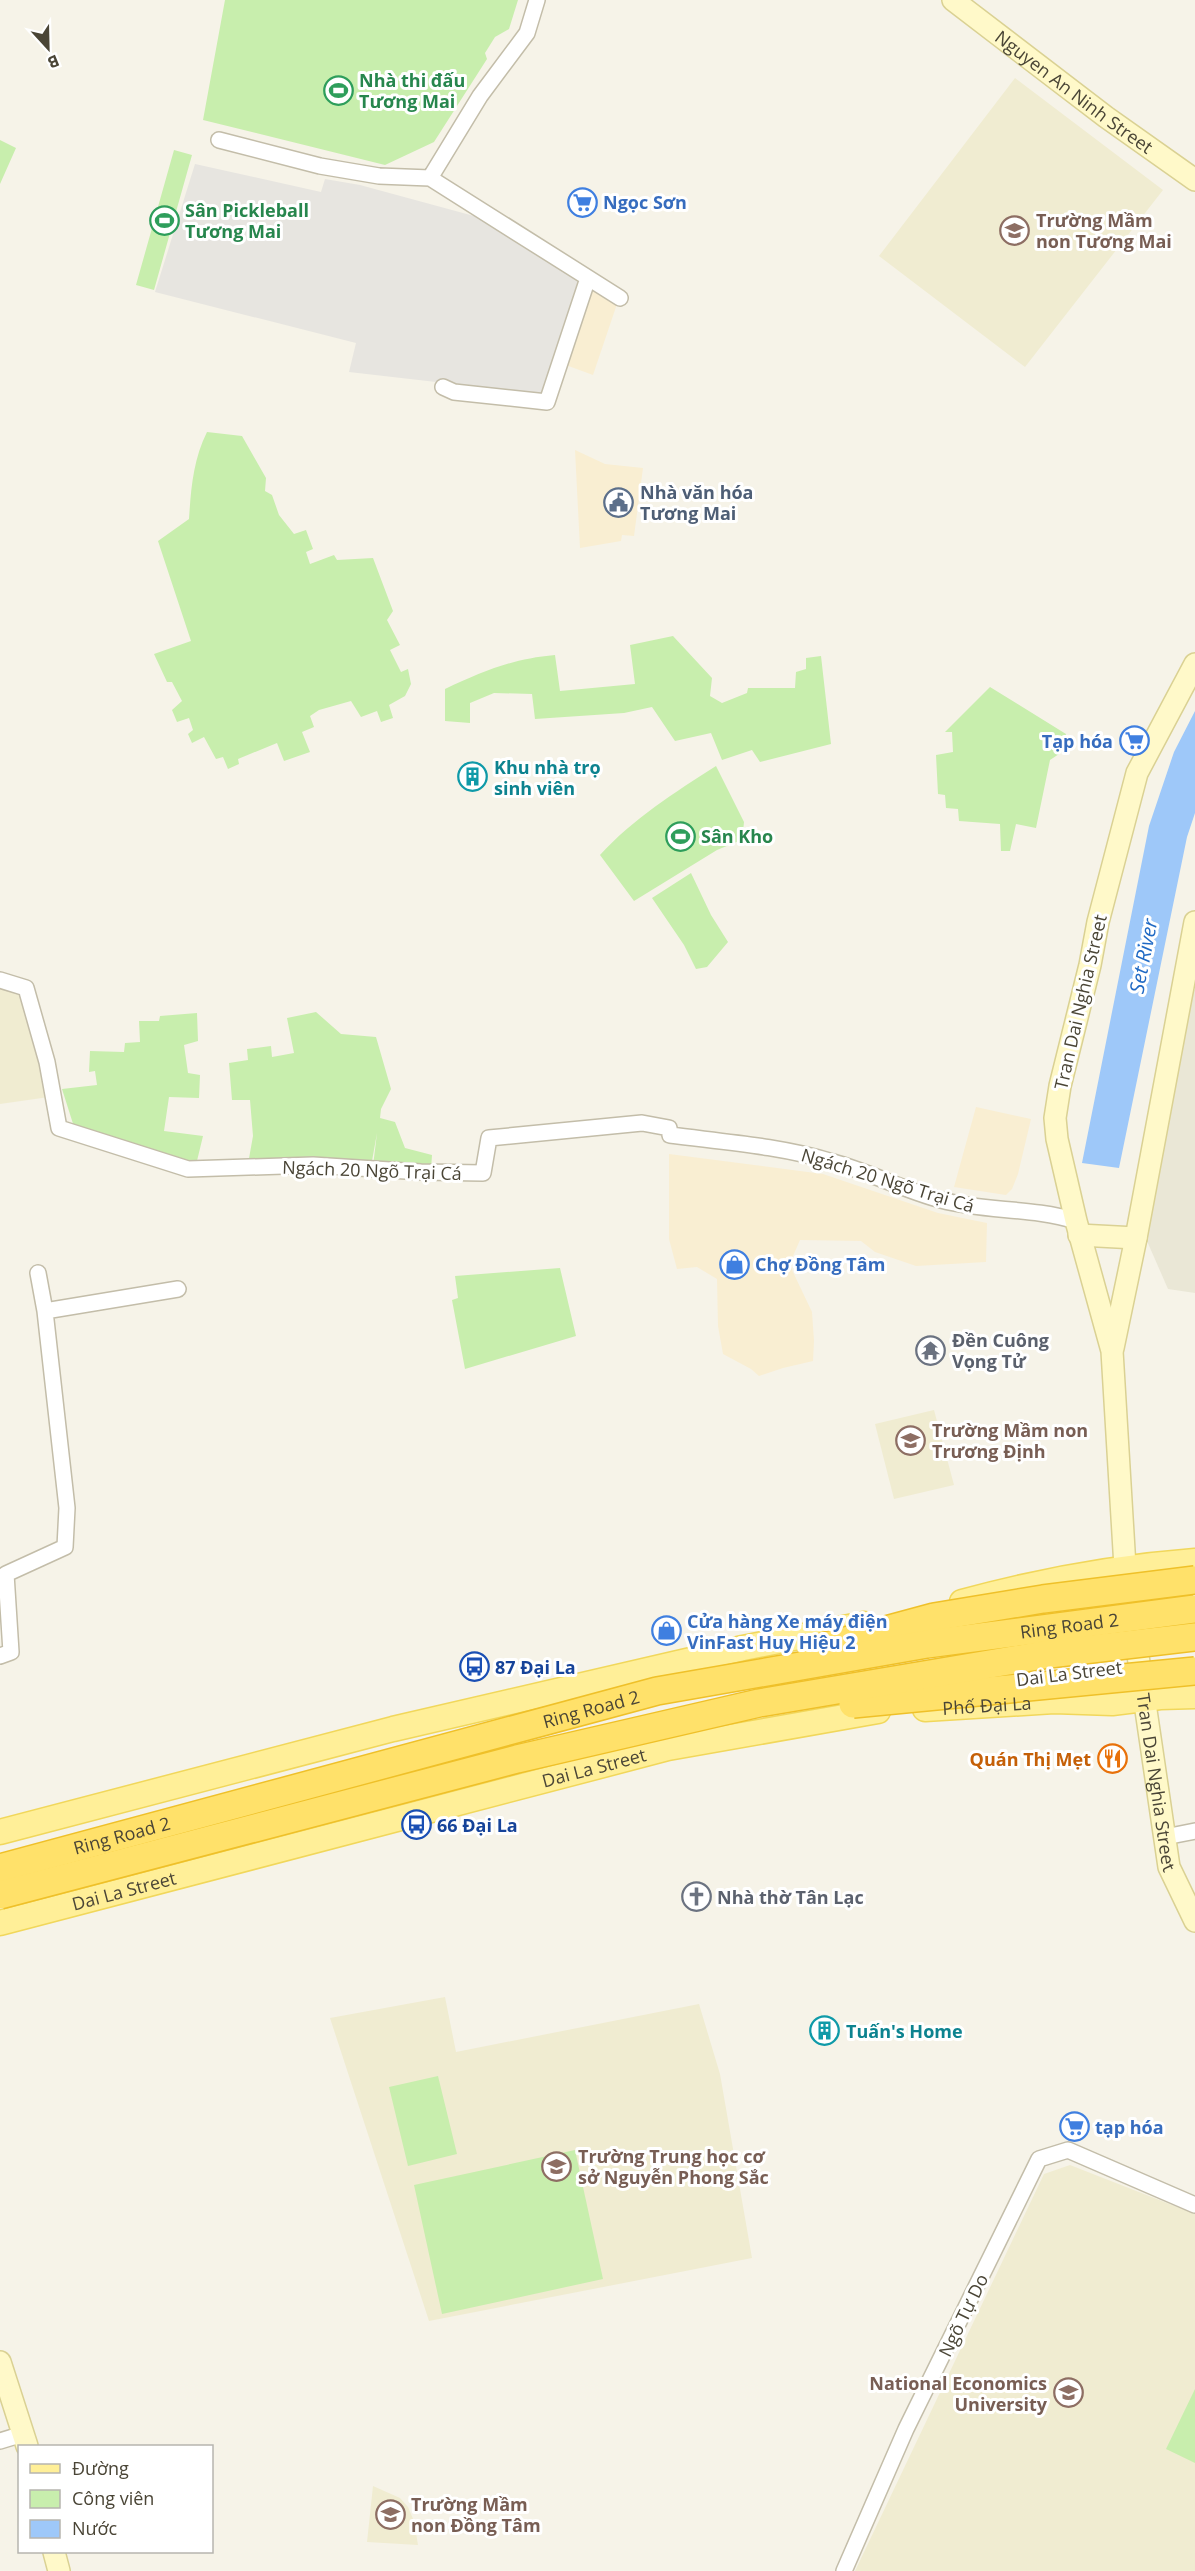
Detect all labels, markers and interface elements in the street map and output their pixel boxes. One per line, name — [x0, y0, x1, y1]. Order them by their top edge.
north arrow — [18, 18, 78, 78]
street label: Nguyen An Ninh Street — [990, 25, 1158, 159]
text: B — [45, 50, 63, 74]
place label: Nhà thi đấu Tương Mai — [359, 68, 465, 113]
sports icon: Nhà thi đấu Tương Mai — [322, 74, 354, 106]
supermarket icon: Ngọc Sơn — [566, 186, 598, 218]
place label: Ngọc Sơn — [603, 190, 687, 214]
place label: Sân Pickleball Tương Mai — [185, 198, 309, 243]
sports icon: Sân Pickleball Tương Mai — [148, 204, 180, 236]
place label: Trường Mầm non Tương Mai — [1036, 208, 1172, 253]
school or university icon: Trường Mầm non Tương Mai — [999, 214, 1031, 246]
place label: Nhà văn hóa Tương Mai — [640, 480, 753, 525]
public building icon: Nhà văn hóa Tương Mai — [603, 486, 635, 518]
supermarket icon: Tạp hóa — [1118, 725, 1150, 757]
place label: Tạp hóa — [1042, 729, 1113, 753]
place label: Khu nhà trọ sinh viên — [494, 755, 601, 800]
building icon: Khu nhà trọ sinh viên — [457, 761, 489, 793]
sports icon: Sân Kho — [664, 820, 696, 852]
place label: Sân Kho — [701, 824, 773, 848]
street label: Tran Dai Nghia Street — [1048, 912, 1112, 1092]
water label: Set River — [1123, 915, 1164, 996]
street label: Ngách 20 Ngõ Trại Cá — [799, 1142, 977, 1218]
street label: Ngách 20 Ngõ Trại Cá — [282, 1155, 462, 1185]
shop icon: Chợ Đồng Tâm — [718, 1248, 750, 1280]
place label: Chợ Đồng Tâm — [755, 1252, 885, 1276]
place label: Đền Cuông Vọng Tử — [952, 1328, 1049, 1373]
temple icon: Đền Cuông Vọng Tử — [915, 1334, 947, 1366]
place label: Trường Mầm non Trương Định — [932, 1418, 1088, 1463]
school or university icon: Trường Mầm non Trương Định — [895, 1424, 927, 1456]
street label: Ring Road 2 — [1019, 1607, 1120, 1644]
place label: Cửa hàng Xe máy điện VinFast Huy Hiệu 2 — [687, 1609, 888, 1654]
shop icon: Cửa hàng Xe máy điện VinFast Huy Hiệu 2 — [650, 1615, 682, 1647]
bus stop icon: 87 Đại La — [458, 1651, 490, 1683]
place label: 87 Đại La — [495, 1655, 576, 1679]
street label: Dai La Street — [1015, 1655, 1123, 1691]
street label: Ring Road 2 — [540, 1684, 642, 1733]
street label: Phố Đại La — [942, 1690, 1032, 1720]
street label: Tran Dai Nghia Street — [1132, 1691, 1181, 1875]
street label: Dai La Street — [539, 1742, 649, 1793]
restaurant icon: Quán Thị Mẹt — [1096, 1743, 1128, 1775]
place label: Quán Thị Mẹt — [970, 1747, 1091, 1771]
bus stop icon: 66 Đại La — [400, 1809, 432, 1841]
street label: Ring Road 2 — [71, 1811, 173, 1860]
place label: 66 Đại La — [437, 1813, 518, 1837]
street label: Dai La Street — [69, 1865, 178, 1916]
church icon: Nhà thờ Tân Lạc — [680, 1881, 712, 1913]
place label: Nhà thờ Tân Lạc — [717, 1885, 864, 1909]
building icon: Tuấn's Home — [809, 2015, 841, 2047]
place label: Tuấn's Home — [846, 2019, 963, 2043]
supermarket icon: tạp hóa — [1058, 2111, 1090, 2143]
place label: tạp hóa — [1095, 2115, 1164, 2139]
place label: Trường Trung học cơ sở Nguyễn Phong Sắc — [578, 2144, 769, 2189]
school or university icon: Trường Trung học cơ sở Nguyễn Phong Sắc — [541, 2150, 573, 2182]
street label: Ngõ Tự Do — [933, 2270, 993, 2360]
place label: National Economics University — [869, 2371, 1048, 2416]
school or university icon: National Economics University — [1052, 2377, 1084, 2409]
legend — [18, 2445, 213, 2553]
text: Đường — [72, 2456, 129, 2480]
text: Công viên — [72, 2486, 154, 2510]
place label: Trường Mầm non Đồng Tâm — [411, 2492, 541, 2537]
school or university icon: Trường Mầm non Đồng Tâm — [374, 2498, 406, 2530]
text: Nước — [72, 2516, 117, 2540]

